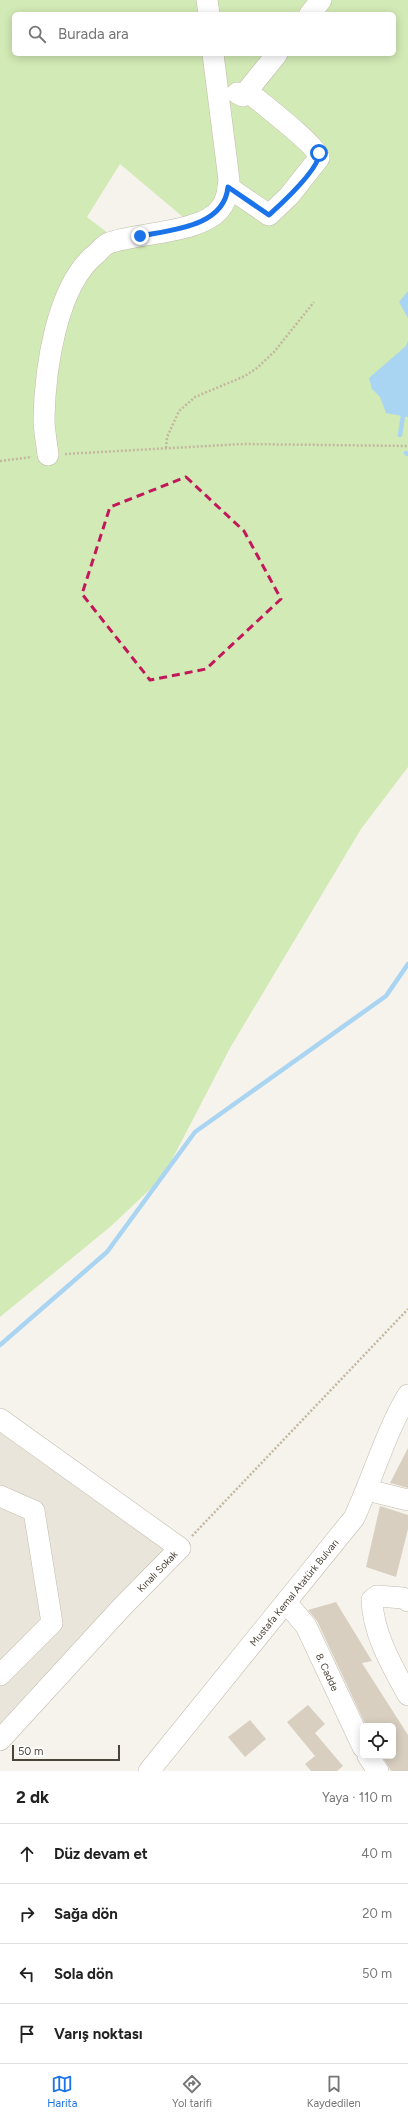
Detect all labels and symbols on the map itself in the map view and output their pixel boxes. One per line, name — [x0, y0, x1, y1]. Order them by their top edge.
route start — [310, 144, 328, 162]
route end — [131, 227, 149, 245]
street label: Mustafa Kemal Atatürk Bulvarı — [247, 1536, 342, 1649]
street label: Kınalı Sokak — [134, 1548, 180, 1595]
street label: 8. Cadde — [313, 1651, 342, 1694]
scale bar — [12, 1743, 120, 1762]

